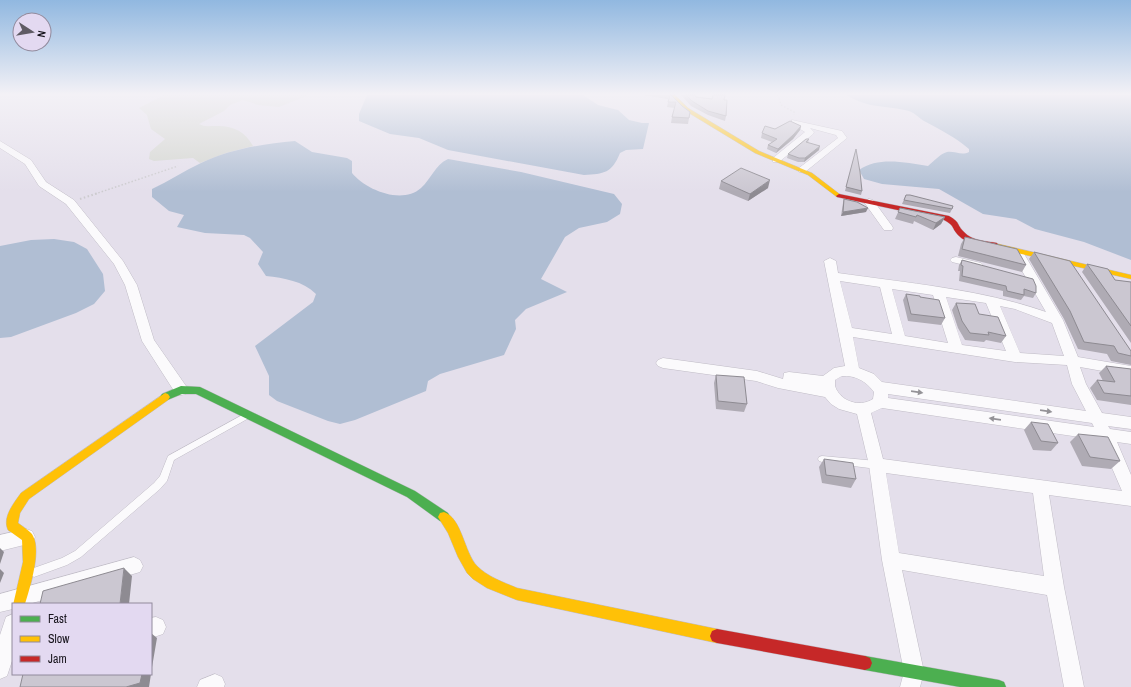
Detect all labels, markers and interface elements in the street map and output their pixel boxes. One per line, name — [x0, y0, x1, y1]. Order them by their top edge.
north arrow — [12, 12, 52, 52]
text: N — [34, 29, 49, 39]
one-way arrow — [911, 389, 923, 395]
one-way arrow — [1040, 408, 1052, 414]
one-way arrow — [989, 416, 1001, 422]
legend — [12, 603, 152, 675]
text: Fast — [48, 611, 67, 627]
text: Slow — [48, 631, 70, 647]
text: Jam — [48, 651, 67, 667]

